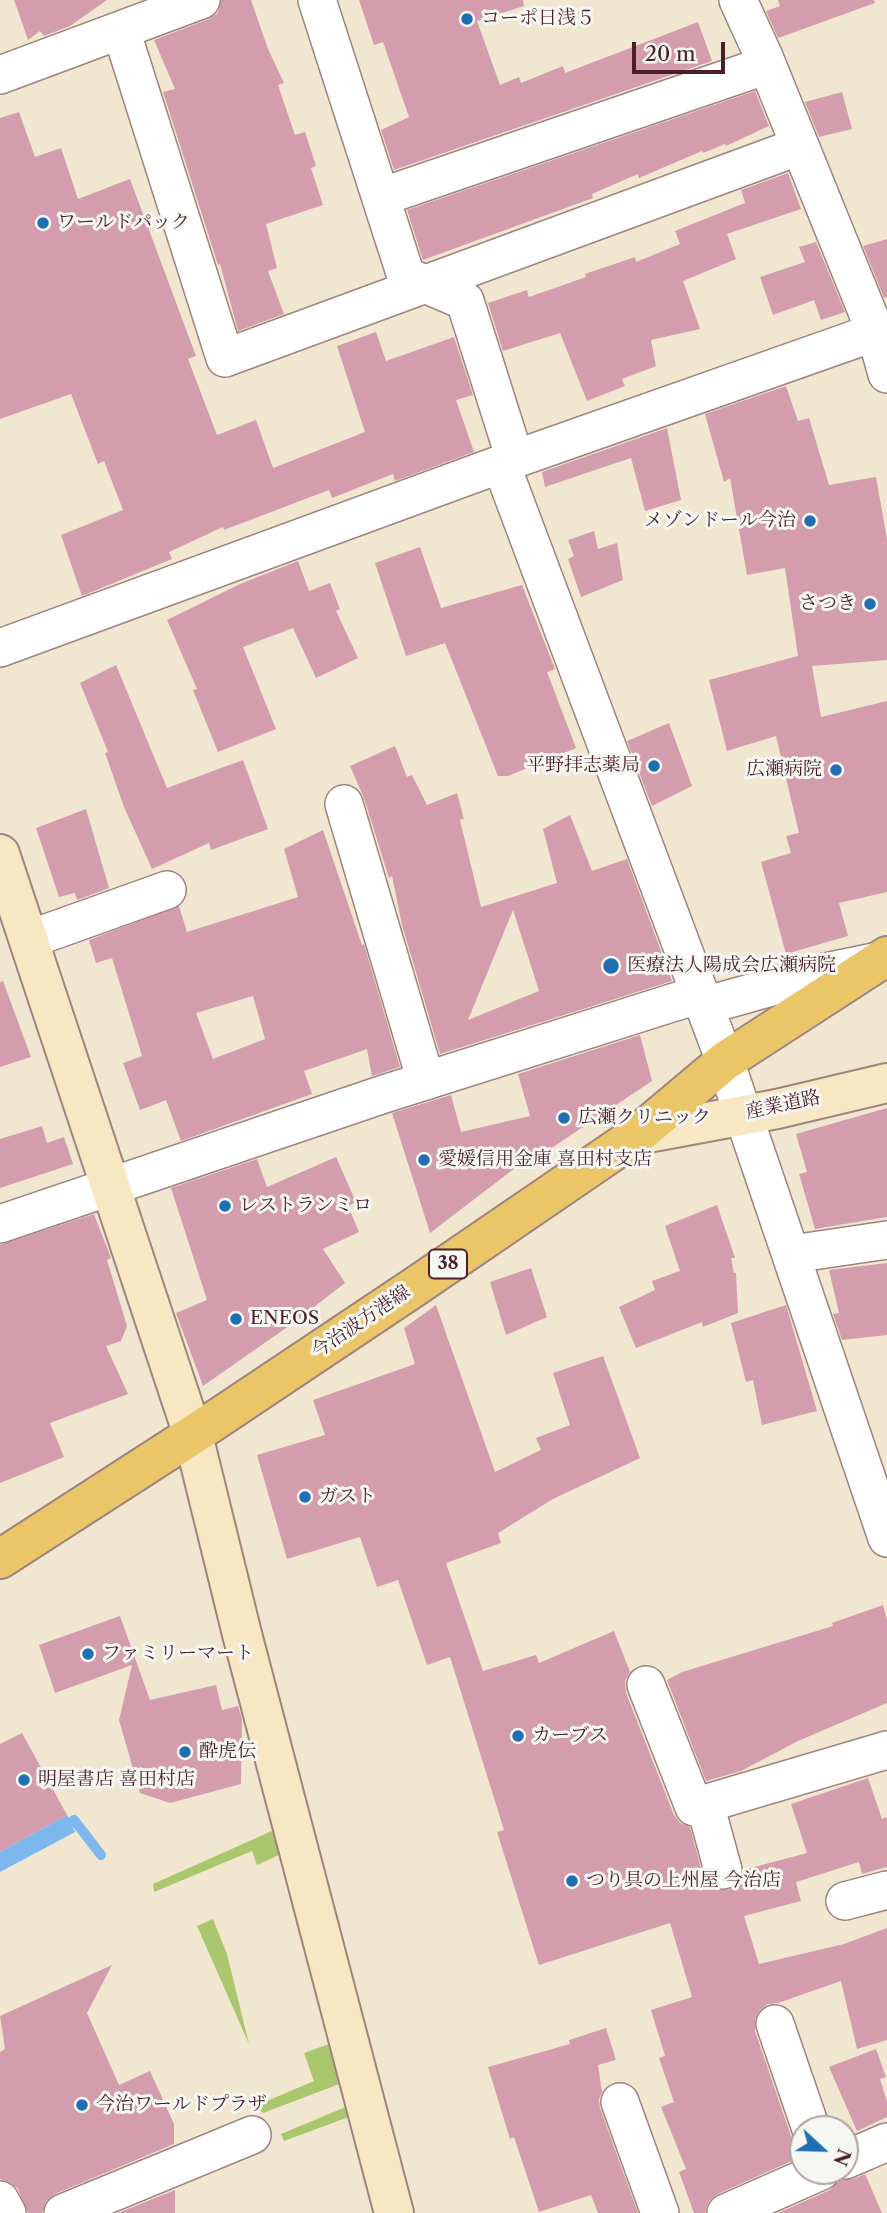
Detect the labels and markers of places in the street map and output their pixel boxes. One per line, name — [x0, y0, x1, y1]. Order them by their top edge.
place label: コーポ日浅５ — [481, 8, 595, 30]
marker: コーポ日浅５ — [459, 11, 475, 27]
place label: ワールドパック — [57, 212, 190, 234]
marker: ワールドパック — [35, 215, 51, 231]
place label: メゾンドール今治 — [644, 510, 796, 532]
marker: メゾンドール今治 — [802, 513, 818, 529]
place label: さつき — [799, 593, 856, 615]
marker: さつき — [862, 596, 878, 612]
place label: 平野拝志薬局 — [526, 755, 640, 777]
marker: 平野拝志薬局 — [646, 758, 662, 774]
place label: 広瀬病院 — [746, 759, 822, 781]
marker: 広瀬病院 — [828, 762, 844, 778]
place label: 医療法人陽成会広瀬病院 — [627, 955, 836, 977]
marker: 医療法人陽成会広瀬病院 — [601, 956, 621, 976]
place label: 広瀬クリニック — [578, 1107, 711, 1129]
marker: 広瀬クリニック — [556, 1110, 572, 1126]
place label: 愛媛信用金庫 喜田村支店 — [438, 1149, 652, 1171]
marker: 愛媛信用金庫 喜田村支店 — [416, 1152, 432, 1168]
place label: レストランミロ — [239, 1195, 372, 1217]
marker: レストランミロ — [217, 1198, 233, 1214]
place label: ENEOS — [250, 1308, 319, 1330]
marker: ENEOS — [228, 1311, 244, 1327]
place label: ガスト — [319, 1486, 376, 1508]
marker: ガスト — [297, 1489, 313, 1505]
place label: ファミリーマート — [102, 1643, 254, 1665]
marker: ファミリーマート — [80, 1646, 96, 1662]
place label: カーブス — [532, 1725, 608, 1747]
marker: カーブス — [510, 1728, 526, 1744]
place label: 酔虎伝 — [199, 1741, 256, 1763]
marker: 酔虎伝 — [177, 1744, 193, 1760]
place label: 明屋書店 喜田村店 — [38, 1769, 195, 1791]
marker: 明屋書店 喜田村店 — [16, 1772, 32, 1788]
place label: つり具の上州屋 今治店 — [586, 1870, 781, 1892]
marker: つり具の上州屋 今治店 — [564, 1873, 580, 1889]
place label: 今治ワールドプラザ — [96, 2094, 267, 2116]
marker: 今治ワールドプラザ — [74, 2097, 90, 2113]

